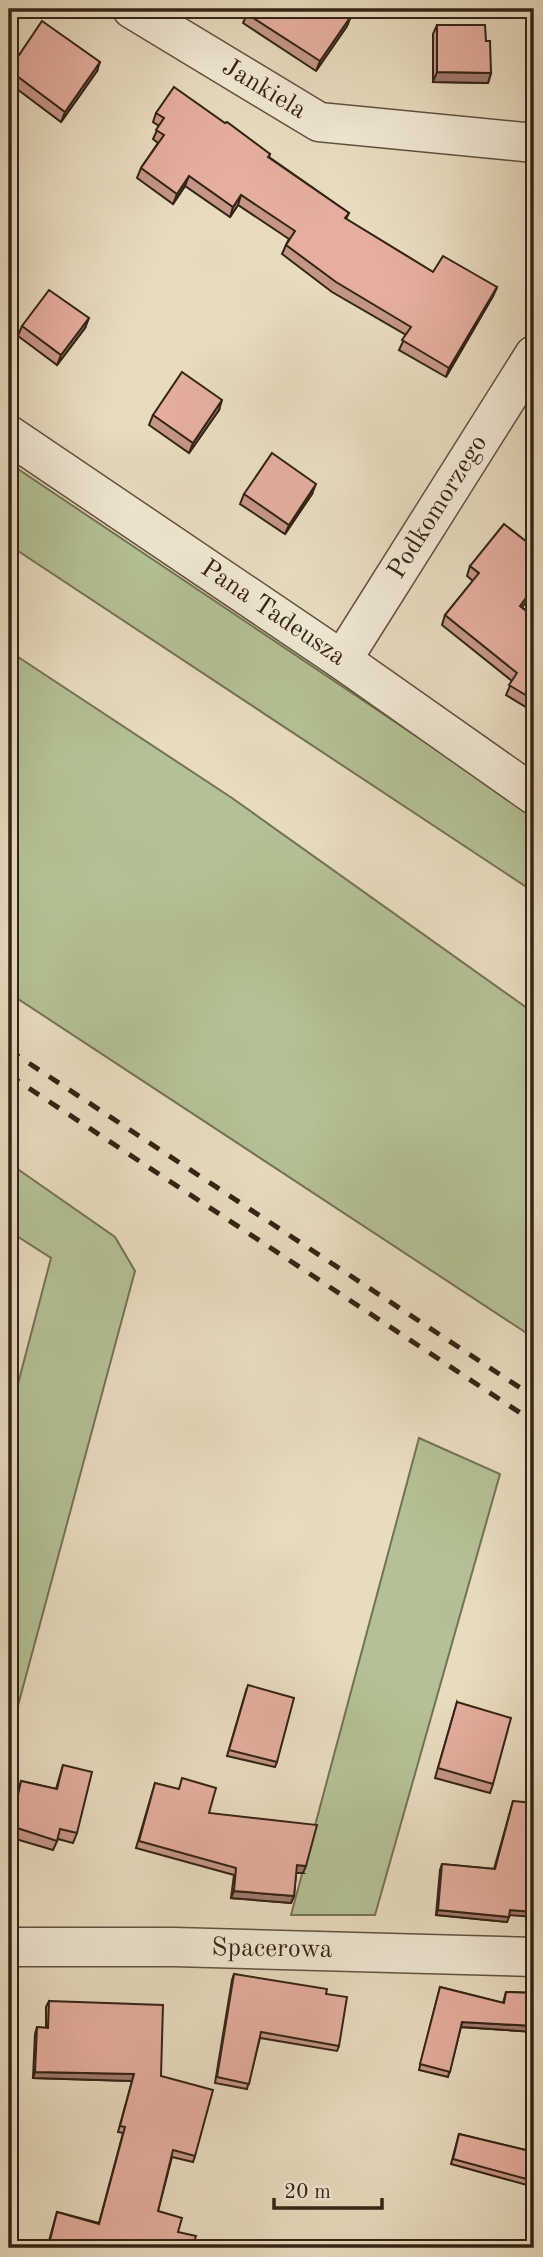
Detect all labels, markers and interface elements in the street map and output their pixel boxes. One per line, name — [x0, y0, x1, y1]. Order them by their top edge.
street label: Jankiela — [217, 54, 311, 124]
street label: Podkomorzego — [384, 431, 492, 583]
street label: Pana Tadeusza — [196, 555, 350, 671]
street label: Spacerowa — [211, 1935, 333, 1963]
scale bar — [274, 2166, 382, 2210]
text: 20 m — [284, 2182, 331, 2203]

